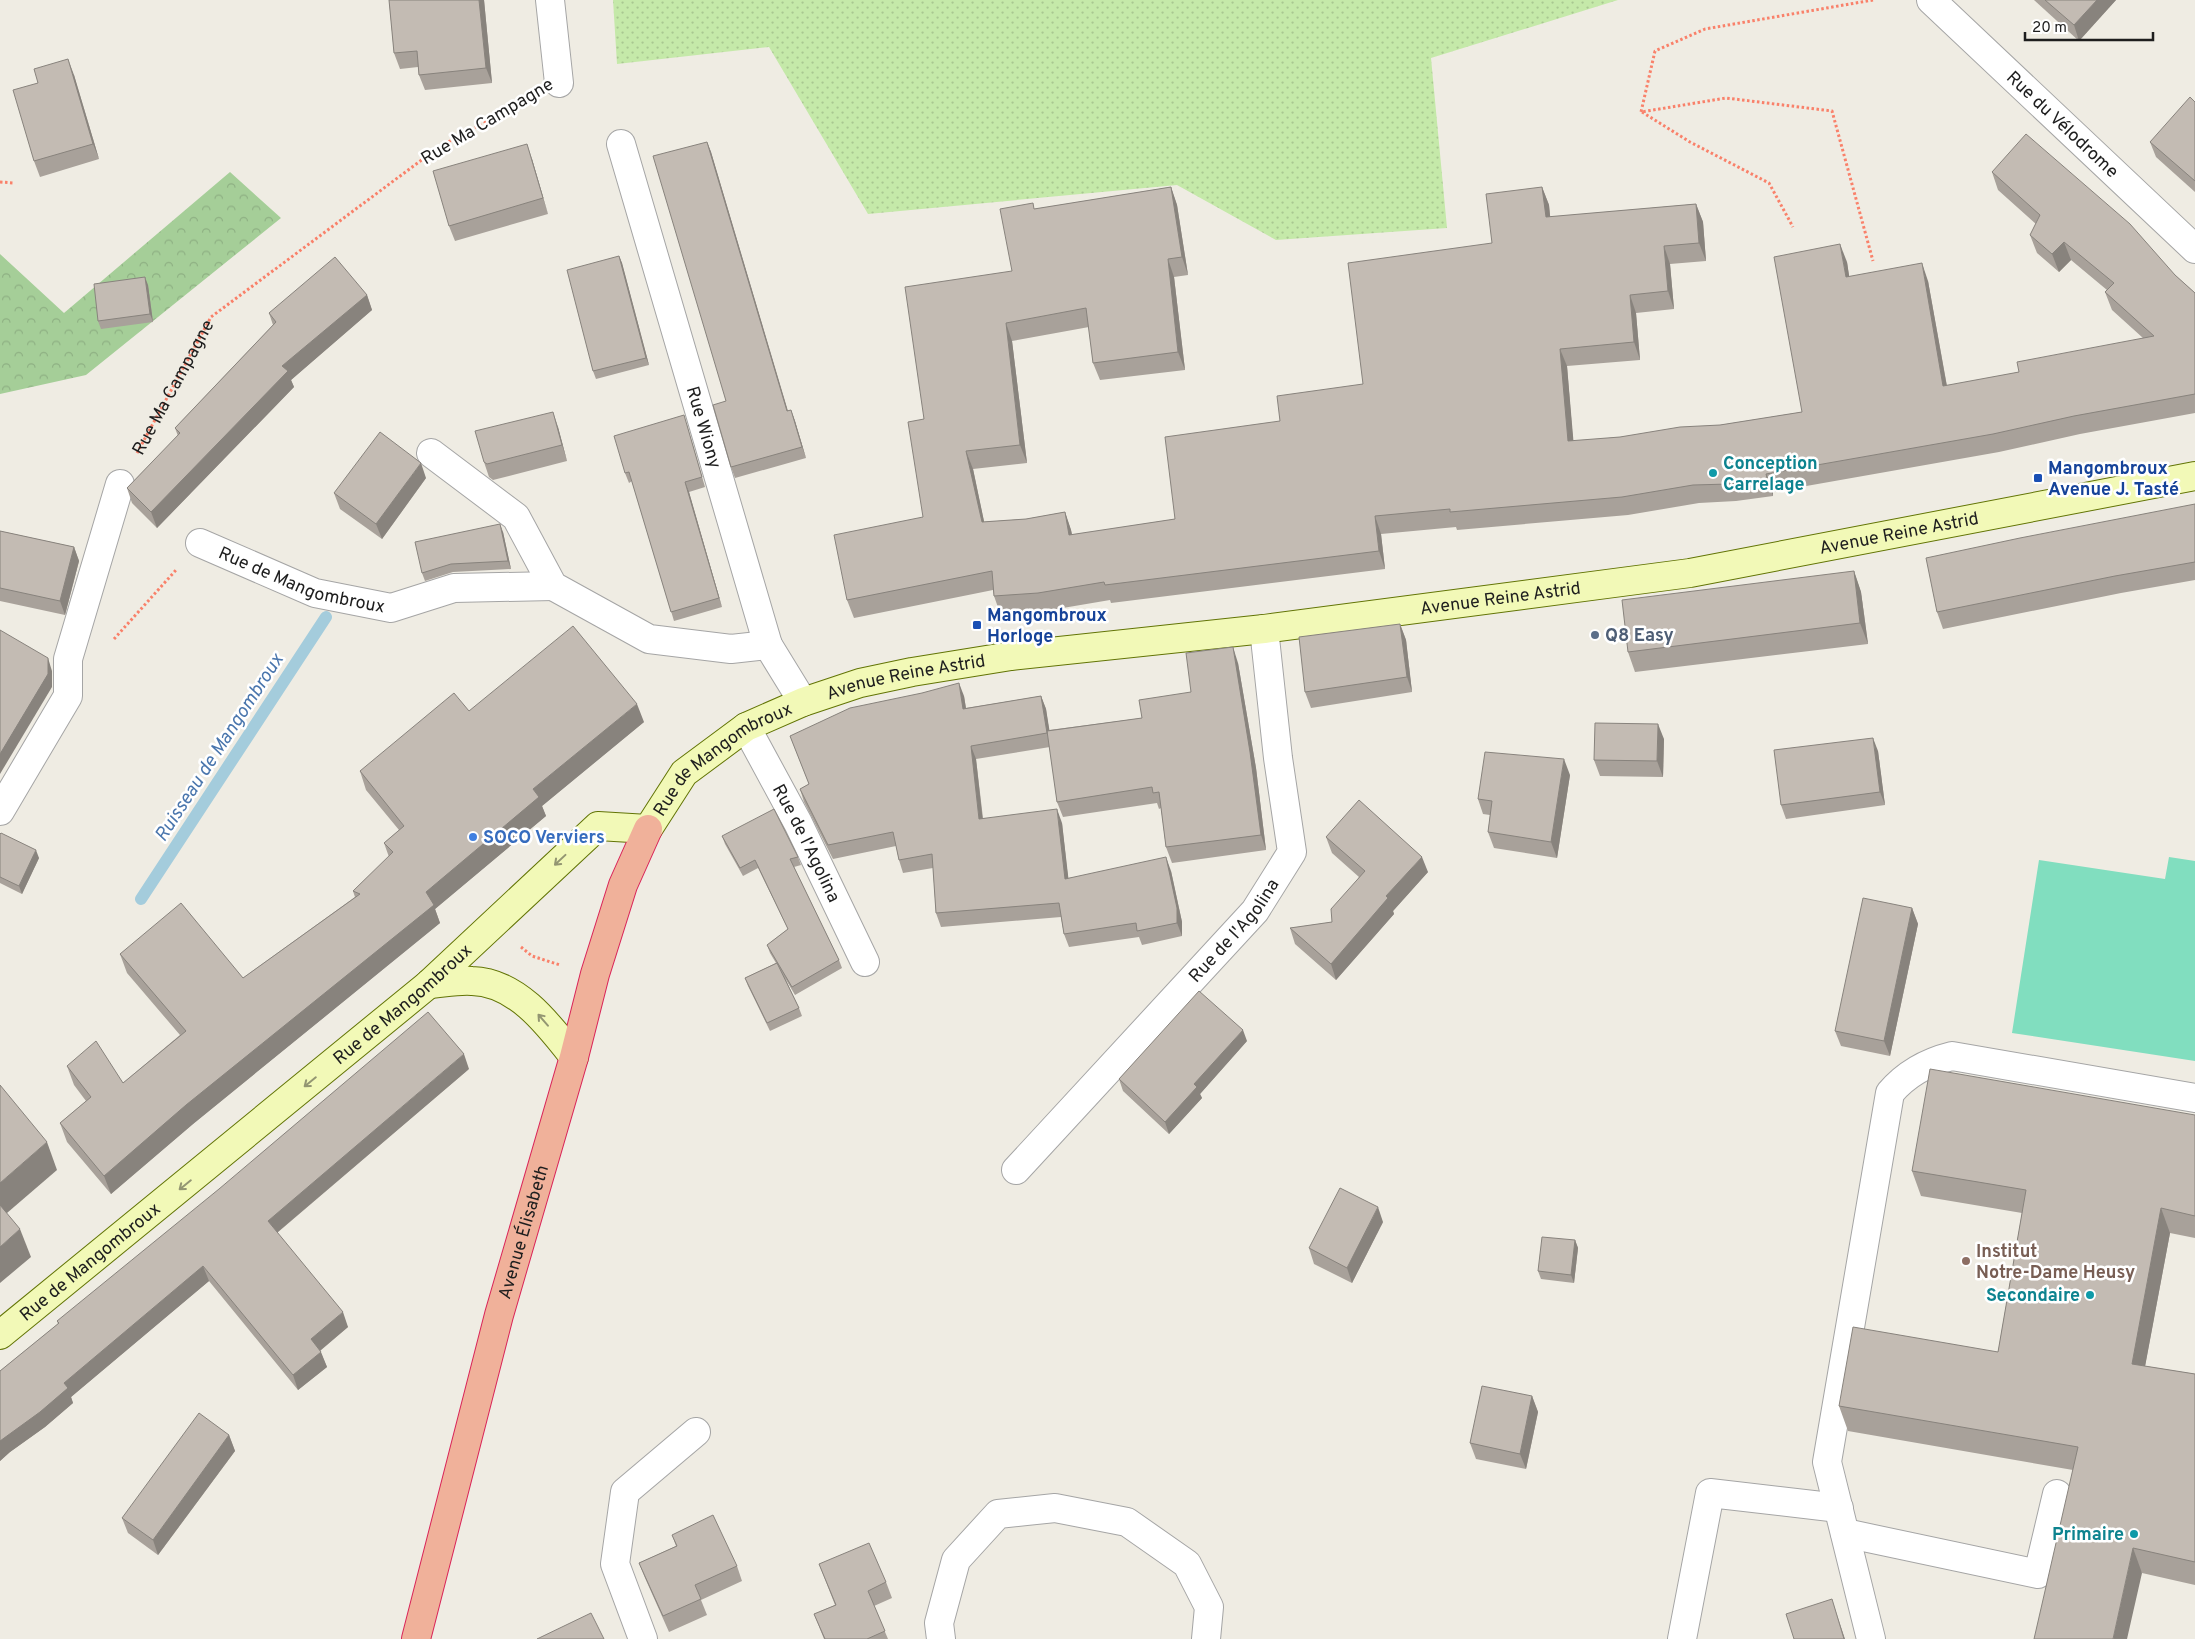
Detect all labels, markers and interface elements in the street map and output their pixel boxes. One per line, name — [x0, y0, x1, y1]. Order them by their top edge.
scale bar — [2025, 10, 2152, 42]
text: 20 m — [2032, 19, 2067, 38]
street label: Rue du Vélodrome — [2001, 67, 2123, 184]
street label: Rue Ma Campagne — [417, 74, 558, 171]
street label: Rue Ma Campagne — [128, 316, 220, 460]
street label: Rue Wiony — [680, 384, 726, 471]
place label: Conception Carrelage — [1723, 453, 1818, 497]
place label: Mangombroux Avenue J. Tasté — [2048, 458, 2179, 502]
marker: Conception Carrelage — [1707, 467, 1719, 479]
marker: Mangombroux Avenue J. Tasté — [2032, 472, 2044, 484]
street label: Avenue Reine Astrid — [1817, 508, 1981, 561]
street label: Rue de Mangombroux — [214, 542, 387, 620]
street label: Avenue Reine Astrid — [1419, 577, 1582, 621]
place label: Mangombroux Horloge — [987, 605, 1107, 649]
marker: Mangombroux Horloge — [971, 619, 983, 631]
place label: Q8 Easy — [1605, 625, 1674, 648]
marker: Q8 Easy — [1589, 629, 1601, 641]
water label: Ruisseau de Mangombroux — [150, 648, 290, 847]
street label: Avenue Reine Astrid — [824, 650, 987, 706]
street label: Rue de Mangombroux — [649, 698, 796, 821]
street label: Rue de l'Agolina — [766, 781, 845, 907]
place label: SOCO Verviers — [483, 827, 605, 850]
marker: SOCO Verviers — [467, 831, 479, 843]
one-way arrow — [554, 854, 567, 866]
street label: Rue de l'Agolina — [1184, 875, 1285, 988]
street label: Rue de Mangombroux — [329, 940, 478, 1071]
one-way arrow — [537, 1013, 549, 1026]
one-way arrow — [304, 1076, 317, 1087]
street label: Avenue Élisabeth — [494, 1162, 555, 1302]
one-way arrow — [178, 1179, 191, 1190]
street label: Rue de Mangombroux — [16, 1198, 166, 1327]
place label: Institut Notre-Dame Heusy — [1976, 1241, 2135, 1285]
marker: Institut Notre-Dame Heusy — [1960, 1255, 1972, 1267]
place label: Secondaire — [1986, 1285, 2080, 1308]
marker: Secondaire — [2084, 1289, 2096, 1301]
place label: Primaire — [2052, 1524, 2124, 1547]
marker: Primaire — [2128, 1528, 2140, 1540]

